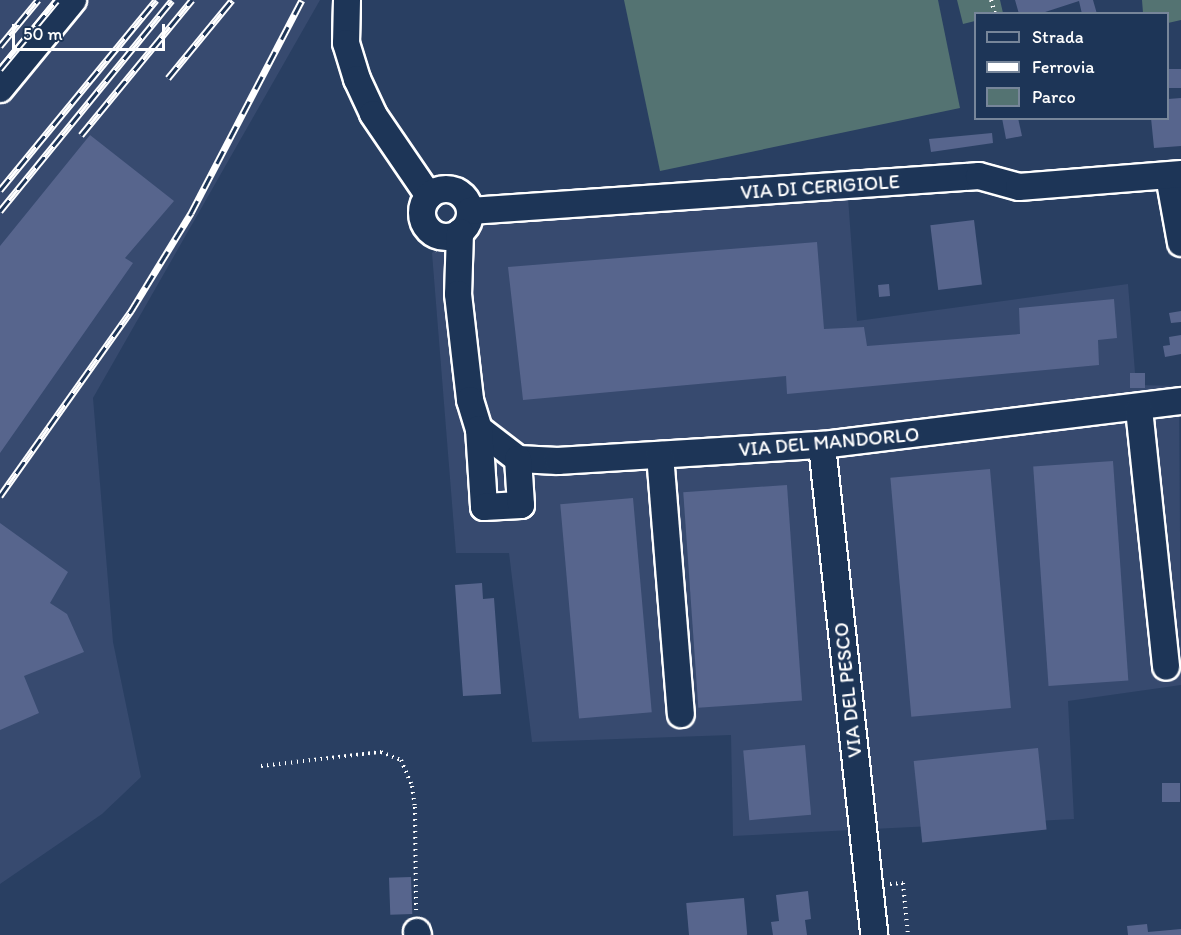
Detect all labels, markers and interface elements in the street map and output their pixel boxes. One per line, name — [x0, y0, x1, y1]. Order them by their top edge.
scale bar — [15, 12, 168, 50]
legend — [974, 12, 1169, 120]
text: 50 m — [23, 23, 63, 45]
text: Strada — [1032, 26, 1084, 48]
text: Ferrovia — [1032, 56, 1095, 78]
text: Parco — [1032, 86, 1076, 108]
street label: VIA DI CERIGIOLE — [739, 169, 901, 205]
street label: VIA DEL MANDORLO — [737, 422, 921, 462]
street label: VIA DEL PESCO — [829, 621, 867, 759]

